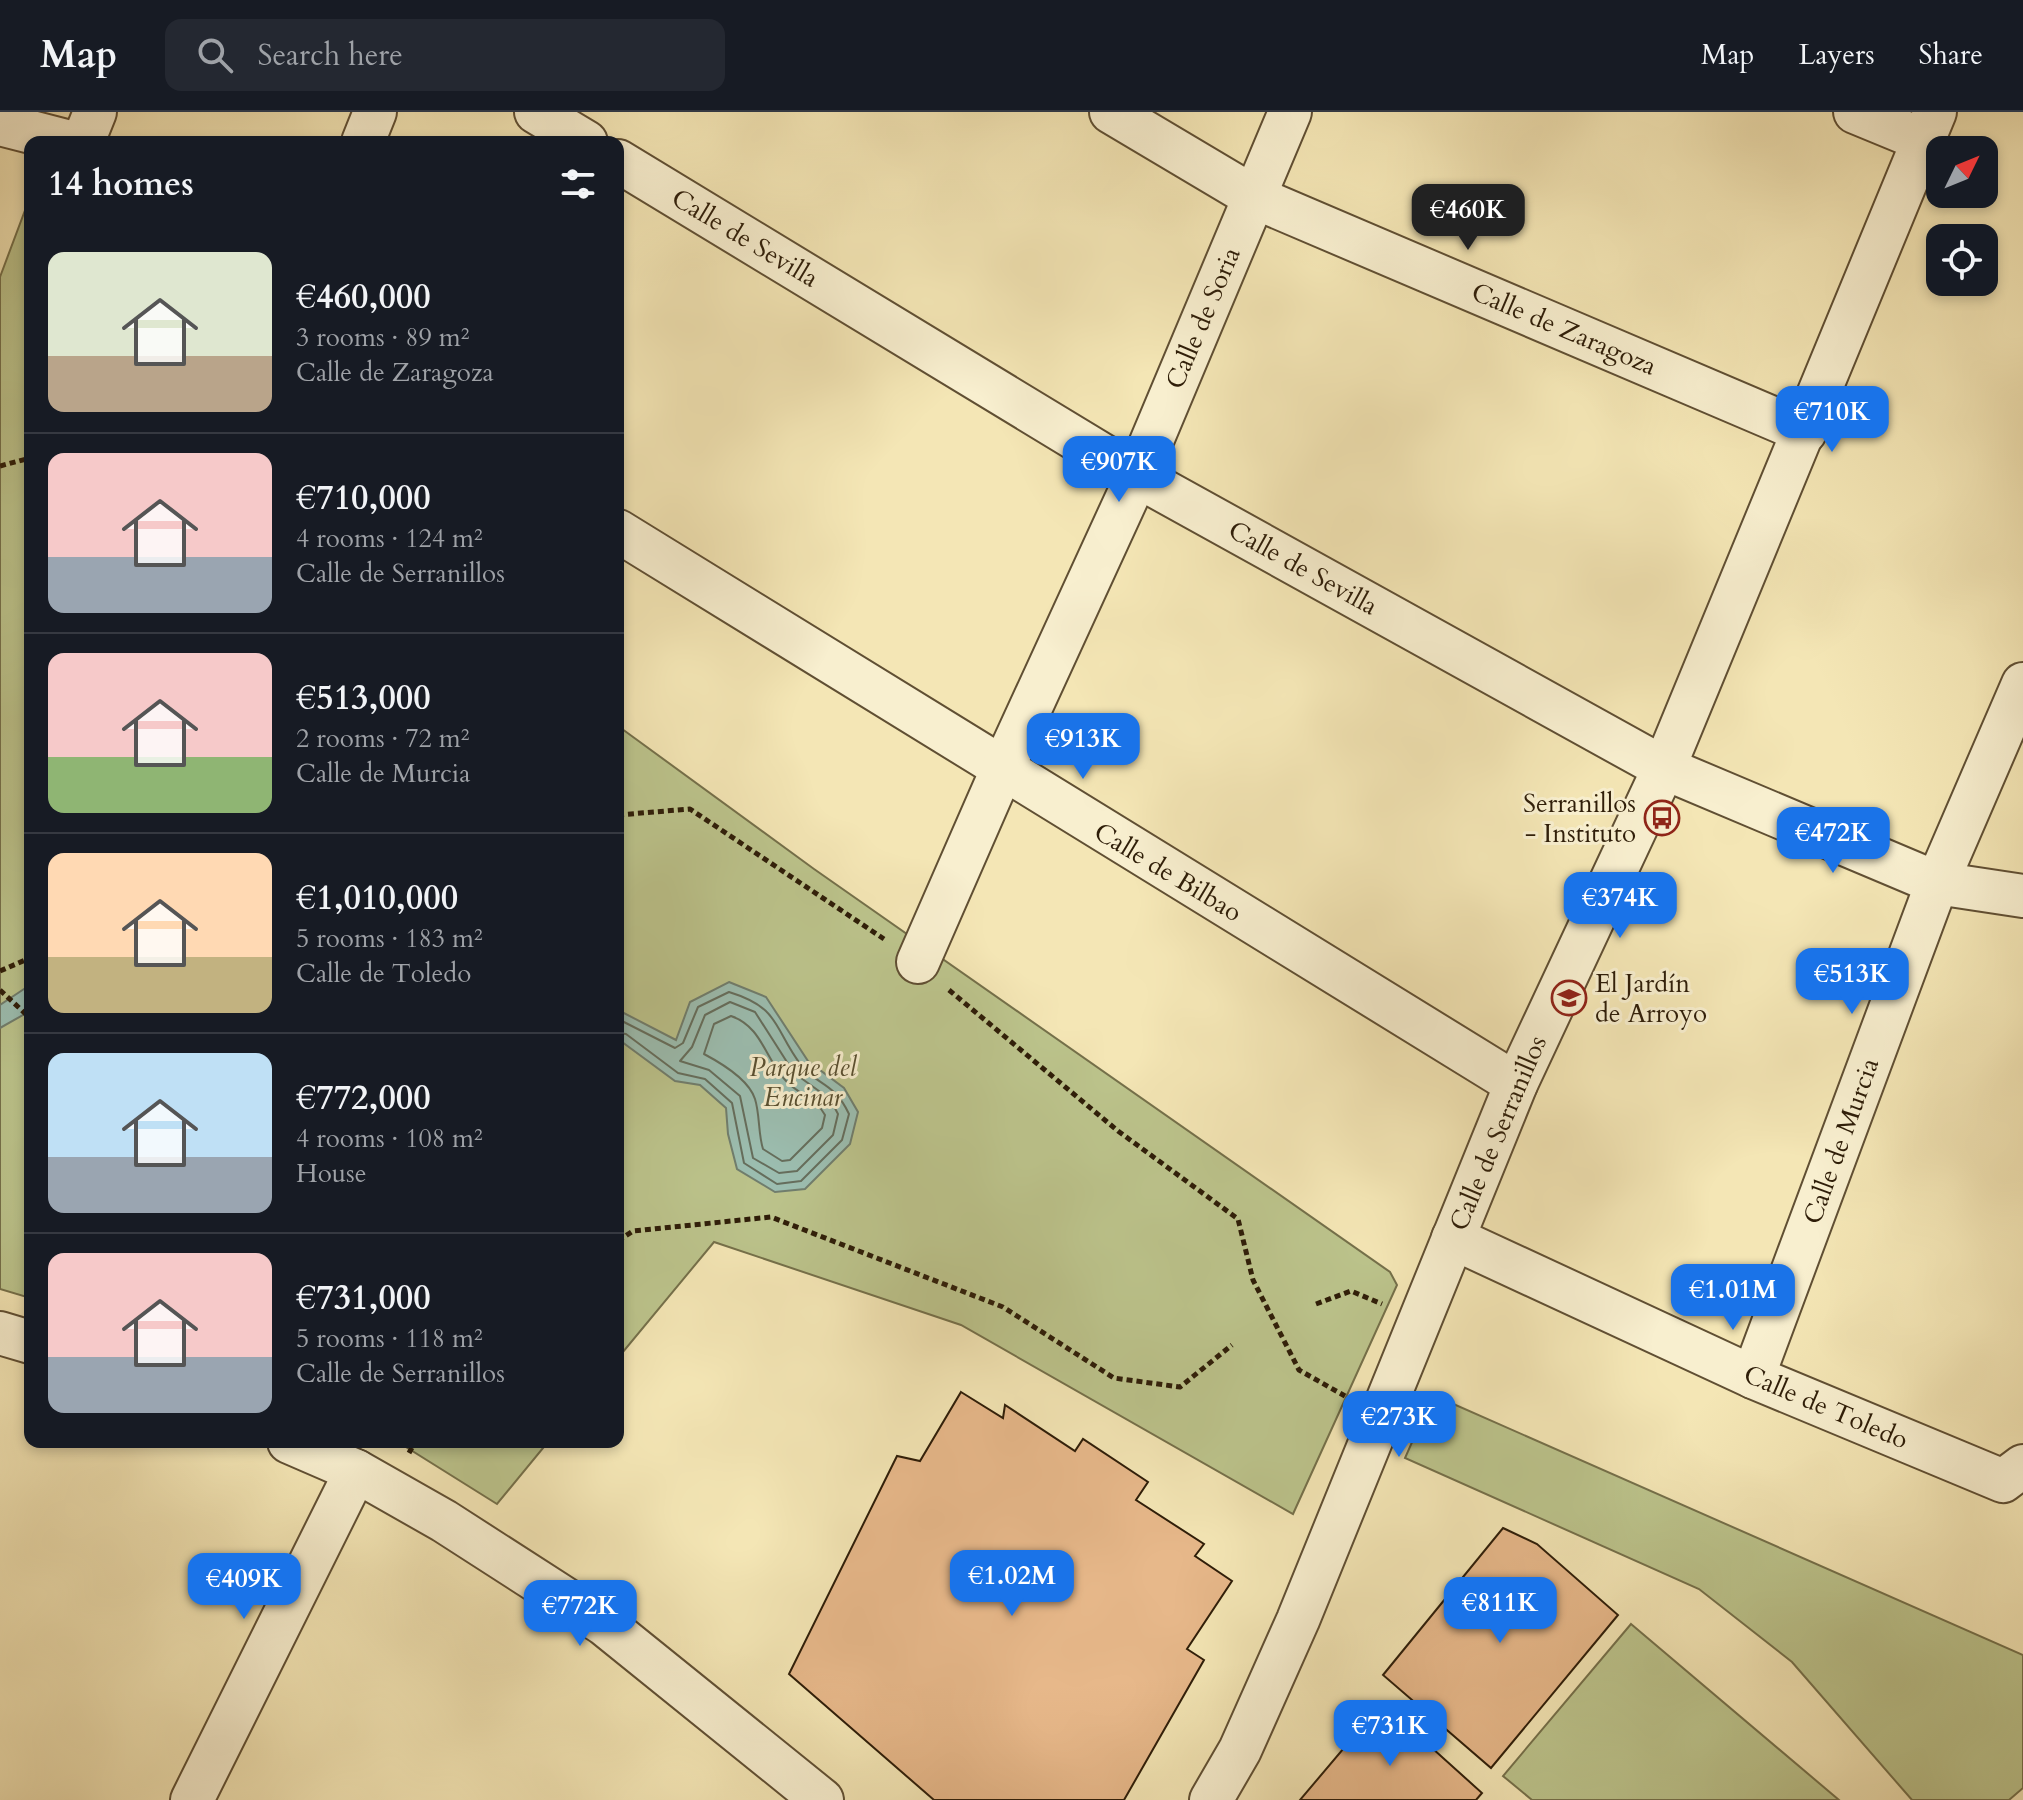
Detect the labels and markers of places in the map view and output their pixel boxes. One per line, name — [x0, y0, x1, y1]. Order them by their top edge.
pin: €460K — [1412, 184, 1524, 252]
pin: €710K — [1776, 386, 1888, 454]
pin: €907K — [1063, 436, 1175, 504]
pin: €913K — [1027, 713, 1139, 781]
place label: Serranillos - Instituto — [1523, 786, 1636, 851]
bus stop icon: Serranillos - Instituto — [1643, 799, 1681, 837]
pin: €472K — [1777, 807, 1889, 875]
pin: €374K — [1564, 872, 1676, 940]
pin: €513K — [1796, 948, 1908, 1016]
place label: El Jardín de Arroyo — [1595, 966, 1707, 1031]
school or university icon: El Jardín de Arroyo — [1550, 979, 1588, 1017]
pin: €1.01M — [1668, 1264, 1798, 1332]
pin: €273K — [1343, 1391, 1455, 1459]
pin: €1.02M — [947, 1550, 1077, 1618]
pin: €409K — [188, 1553, 300, 1621]
pin: €811K — [1444, 1577, 1556, 1645]
pin: €772K — [524, 1580, 636, 1648]
pin: €731K — [1334, 1700, 1446, 1768]

